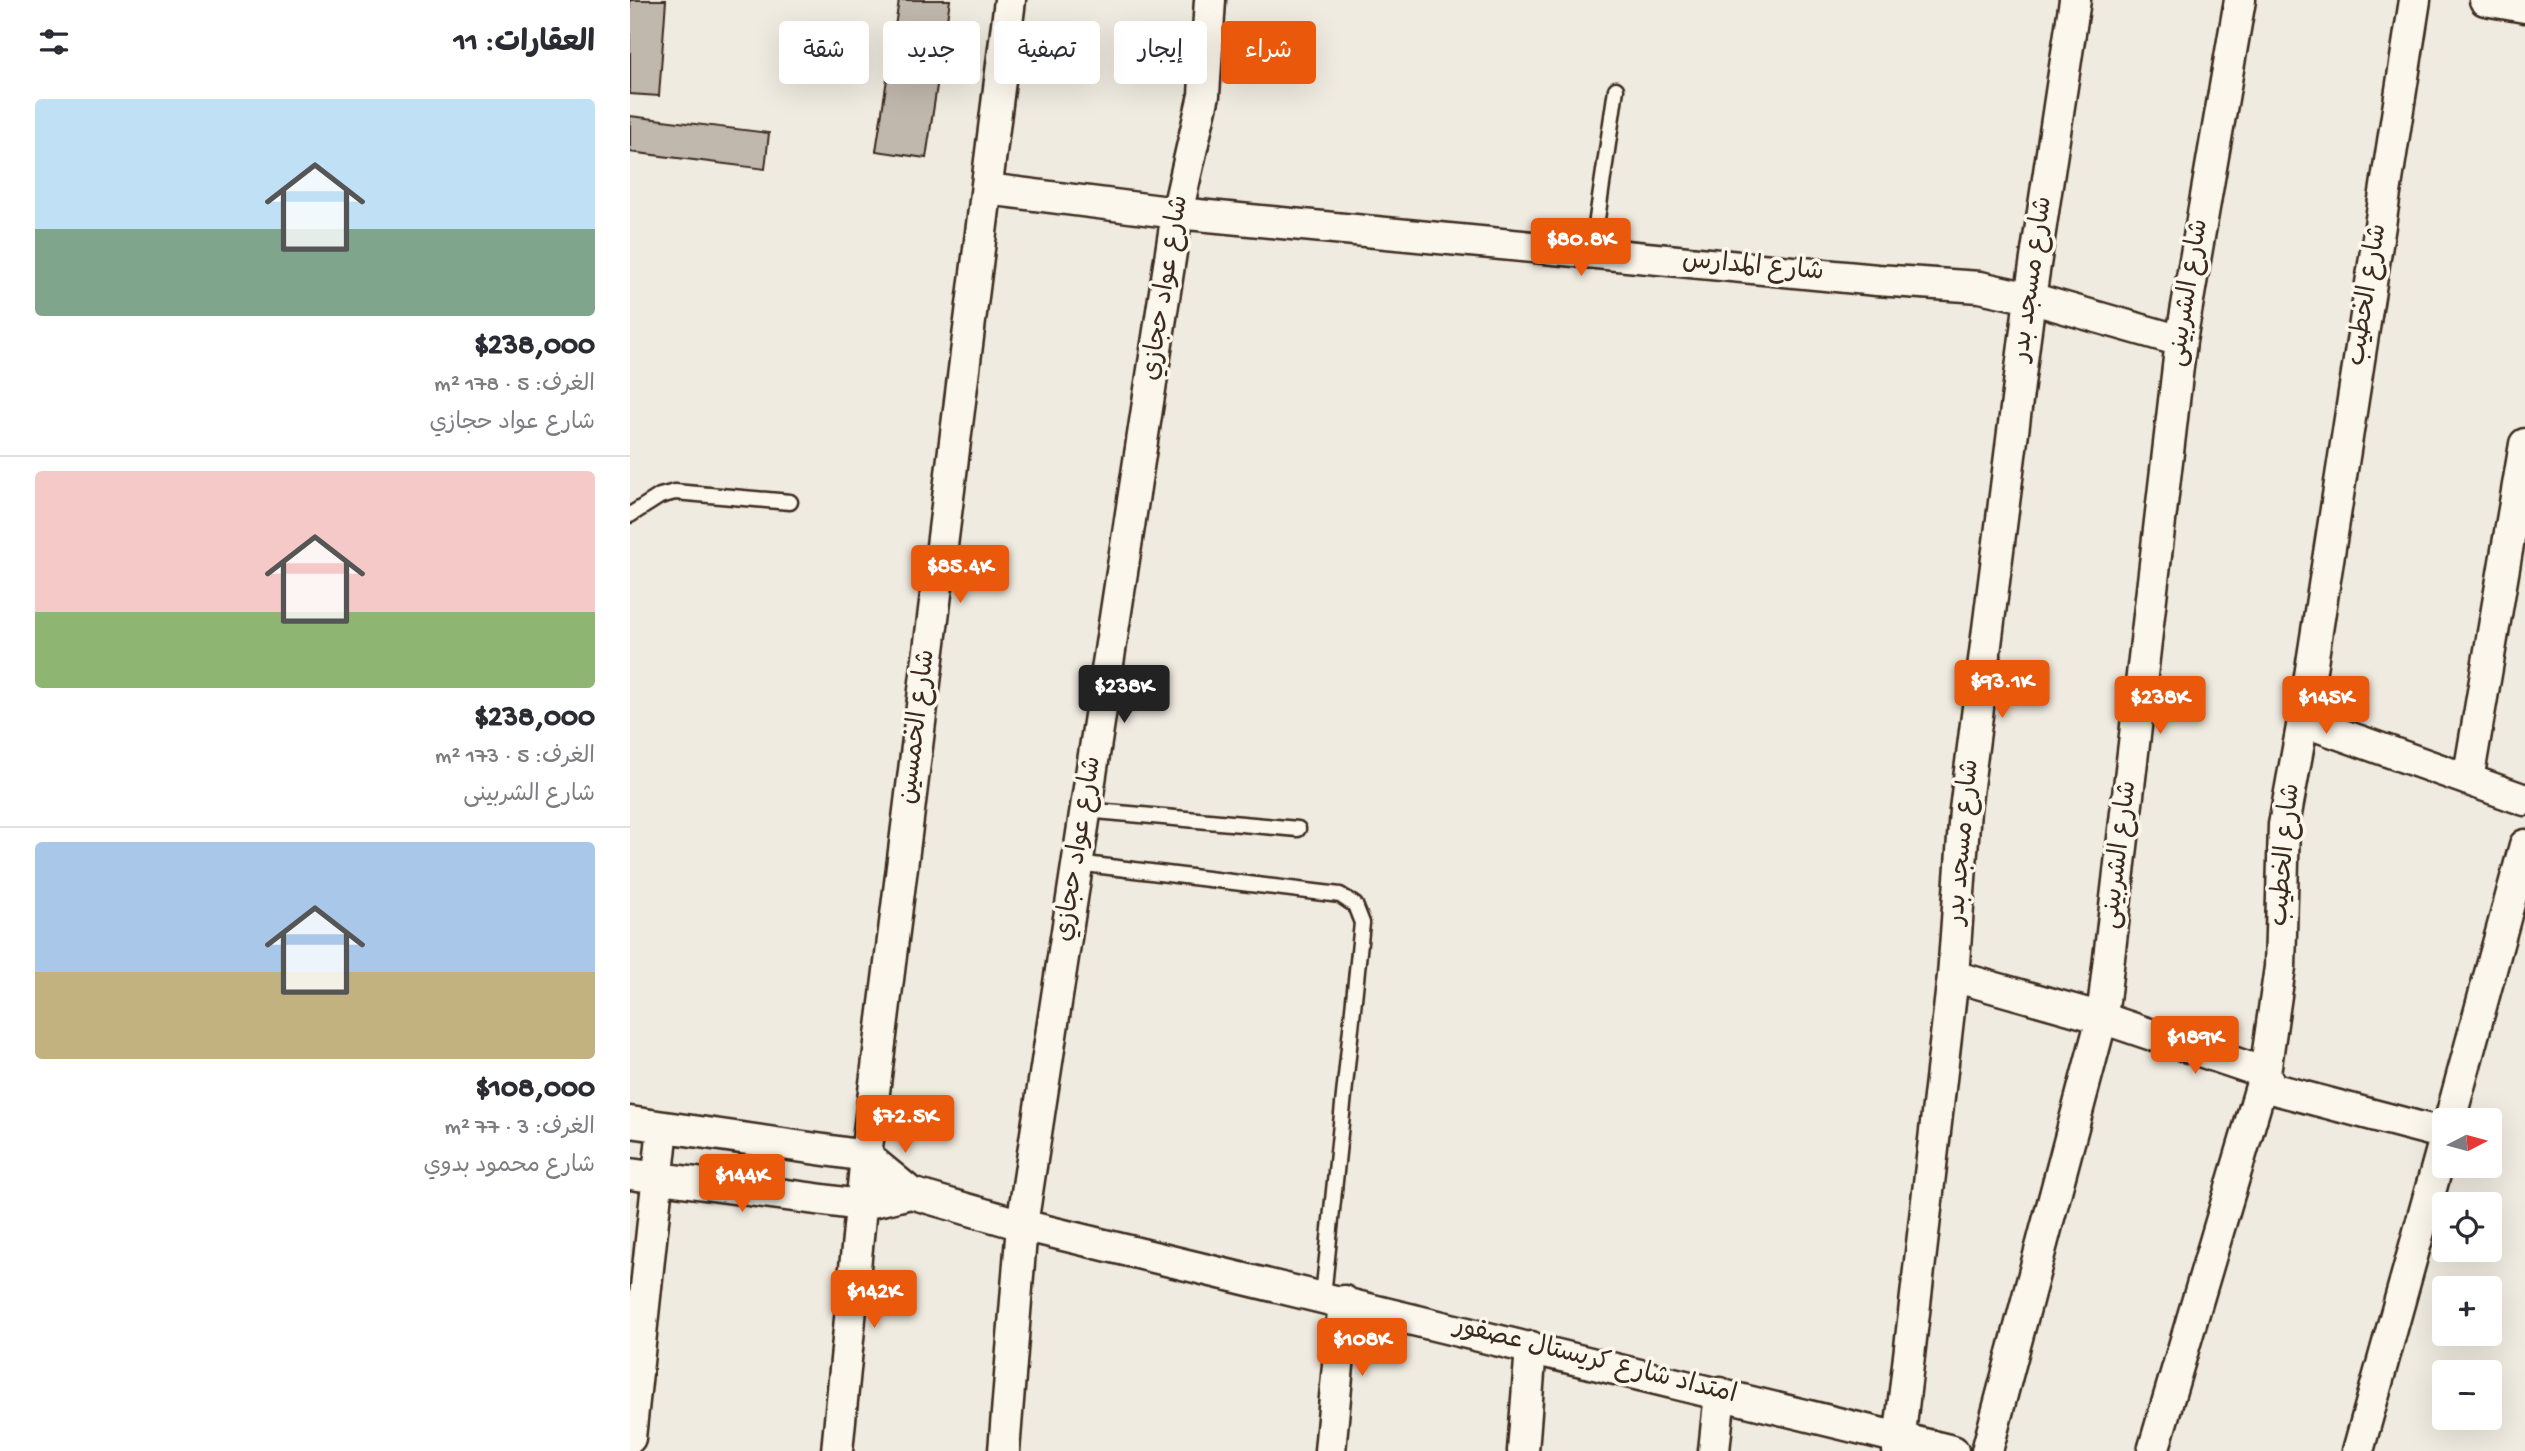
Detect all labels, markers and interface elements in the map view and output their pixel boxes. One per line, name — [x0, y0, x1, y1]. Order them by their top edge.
chip: شقة — [779, 21, 869, 84]
chip: جديد — [883, 21, 980, 84]
chip: تصفية — [994, 21, 1100, 84]
chip: إيجار — [1114, 21, 1207, 84]
chip: شراء — [1221, 21, 1316, 84]
icon: filters — [35, 23, 73, 61]
text: العقارات: 11 — [454, 27, 595, 62]
icon: home — [252, 144, 378, 270]
street label: شارع عواد حجازي — [1137, 193, 1197, 383]
street label: شارع مسجد بدر — [2007, 195, 2061, 365]
street label: شارع الشربينى — [2163, 217, 2217, 369]
pin: $80.8K — [1524, 218, 1638, 278]
street label: شارع الخطيب — [2342, 222, 2396, 368]
text: $80.8K — [1547, 227, 1615, 254]
street label: شارع المدارس — [1681, 246, 1825, 290]
text: $238,000 — [474, 330, 595, 365]
text: الغرف: 5 · 178 m² — [434, 372, 595, 399]
text: شارع عواد حجازي — [429, 410, 595, 437]
icon: home — [252, 516, 378, 642]
pin: $85.4K — [903, 546, 1017, 605]
text: $85.4K — [927, 554, 993, 581]
street label: شارع الخمسين — [894, 648, 944, 806]
pin: $93.1K — [1945, 660, 2059, 720]
pin: $238K — [1075, 666, 1173, 725]
text: $93.1K — [1971, 669, 2033, 696]
text: $238K — [1095, 674, 1153, 701]
pin: $238K — [2111, 676, 2209, 736]
pin: $145K — [2277, 676, 2375, 736]
text: $238K — [2131, 685, 2189, 712]
text: $145K — [2298, 685, 2354, 712]
text: $238,000 — [474, 702, 595, 737]
text: الغرف: 5 · 173 m² — [435, 744, 595, 771]
street label: شارع عواد حجازي — [1050, 754, 1110, 944]
street label: شارع مسجد بدر — [1942, 758, 1988, 928]
street label: شارع الشربينى — [2097, 779, 2145, 931]
text: شارع الشربينى — [463, 782, 595, 809]
street label: شارع الخطيب — [2265, 782, 2309, 928]
icon: home — [252, 887, 378, 1013]
pin: $189K — [2146, 1016, 2244, 1076]
text: $189K — [2167, 1025, 2223, 1052]
text: $108,000 — [475, 1073, 595, 1108]
pin: $72.5K — [848, 1096, 962, 1155]
text: $72.5K — [872, 1104, 938, 1131]
north arrow — [2432, 1108, 2502, 1178]
map controls — [2432, 1108, 2502, 1430]
text: الغرف: 3 · 77 m² — [444, 1115, 595, 1142]
text: شارع محمود بدوي — [423, 1153, 595, 1180]
pin: $144K — [693, 1154, 791, 1214]
text: $144K — [715, 1163, 769, 1190]
button: locate — [2432, 1192, 2502, 1262]
pin: $142K — [825, 1270, 923, 1330]
button: + — [2432, 1276, 2502, 1346]
text: $142K — [847, 1279, 901, 1306]
street label: امتداد شارع كريستال عصفور — [1449, 1311, 1739, 1412]
pin: $108K — [1313, 1318, 1411, 1378]
text: $108K — [1333, 1327, 1391, 1354]
button: − — [2432, 1360, 2502, 1430]

